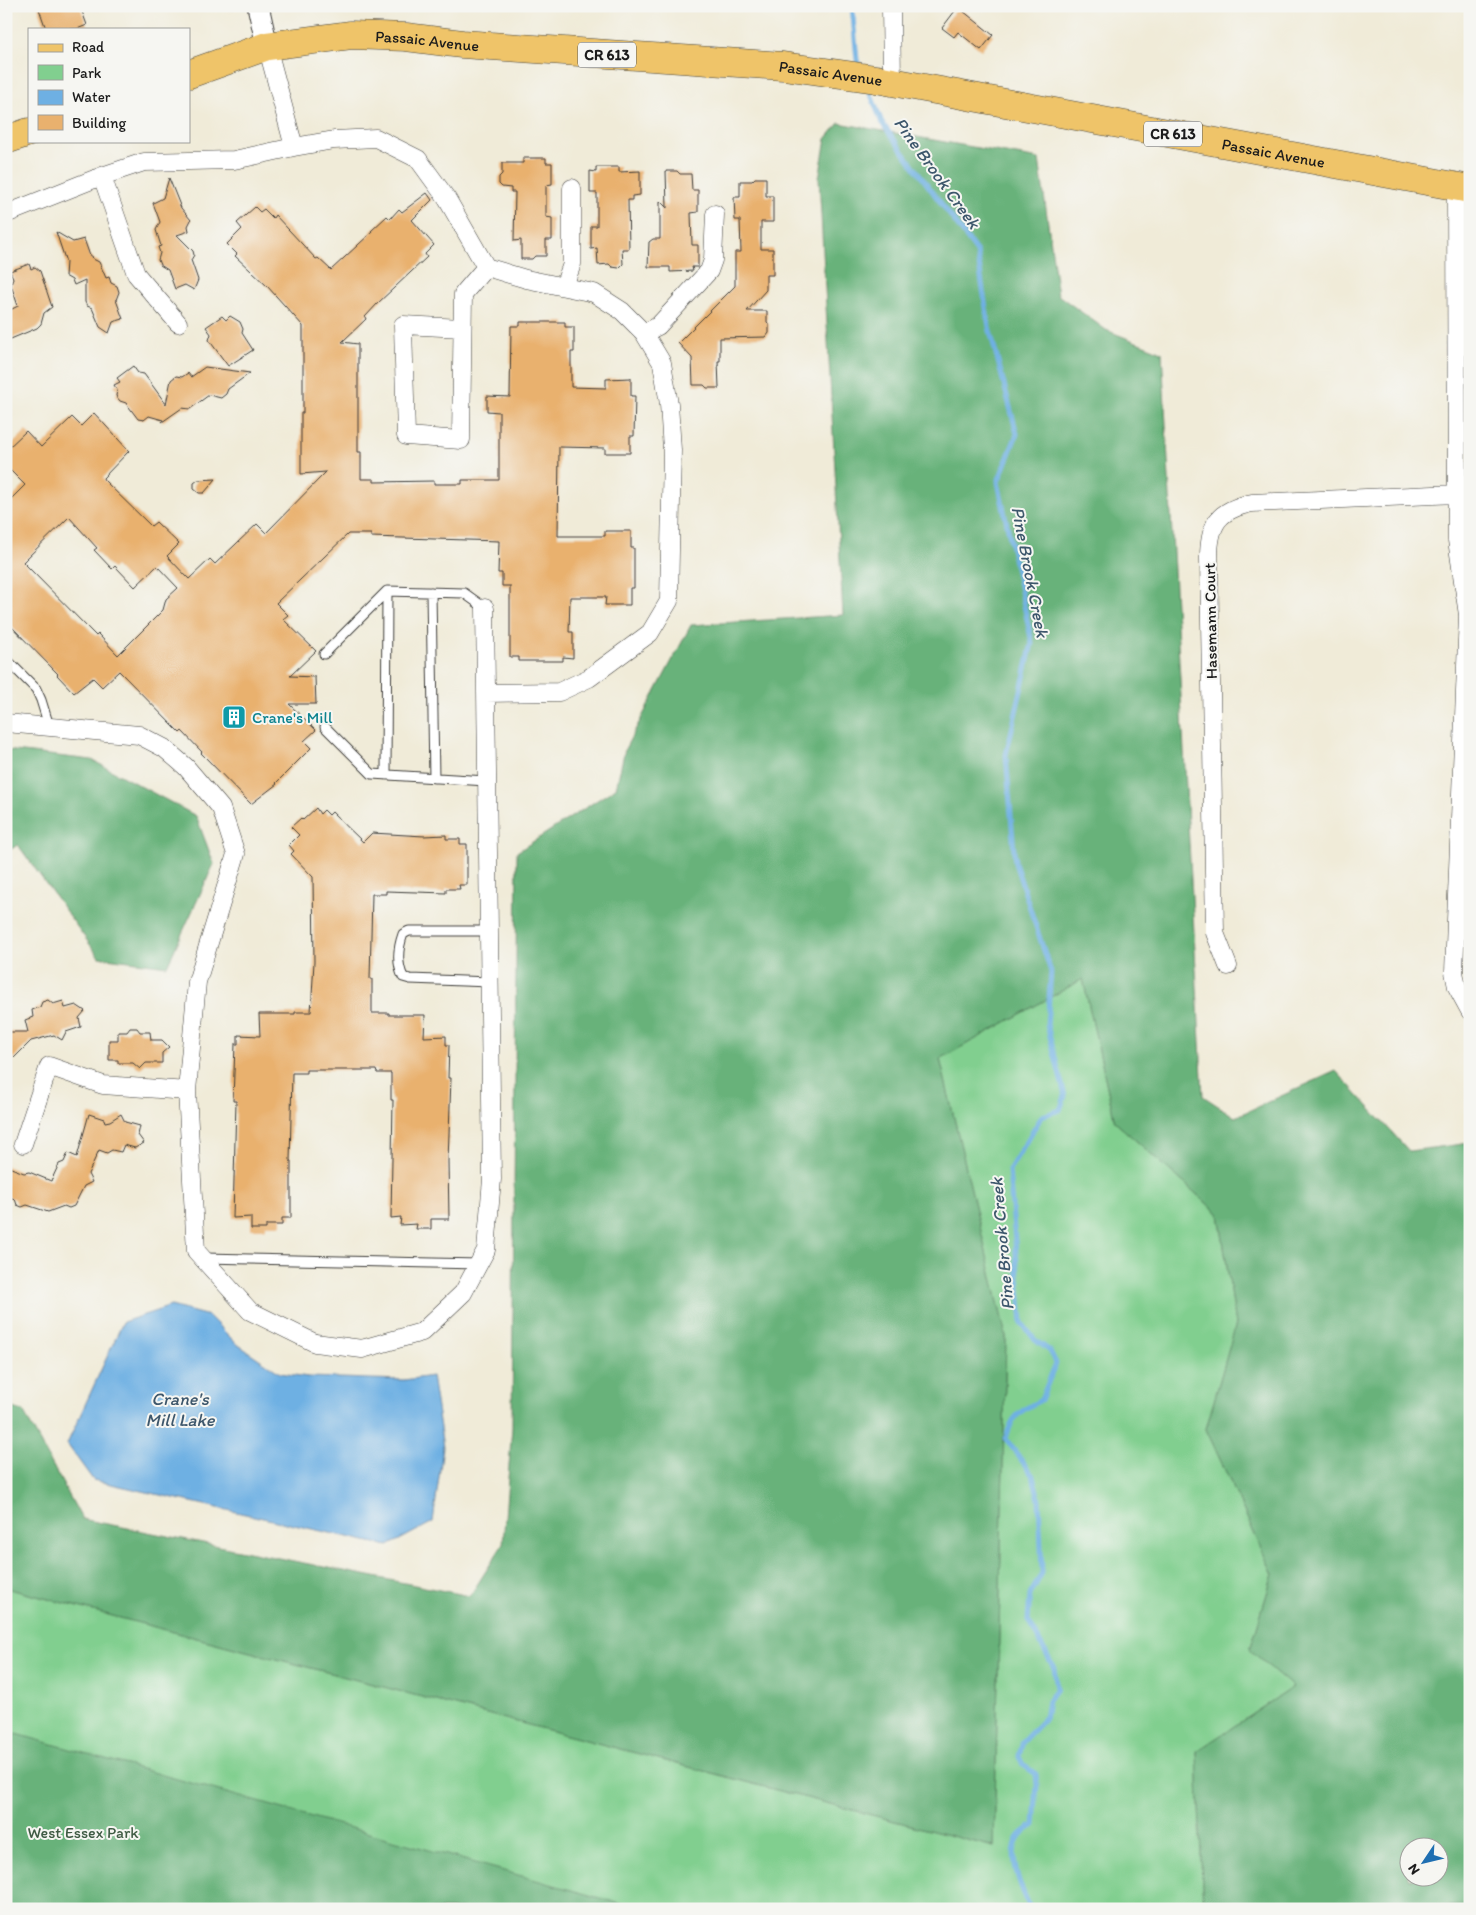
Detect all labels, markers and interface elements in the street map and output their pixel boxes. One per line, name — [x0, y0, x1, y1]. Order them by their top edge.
street label: Passaic Avenue — [375, 27, 480, 55]
legend — [28, 28, 190, 142]
text: Road — [72, 38, 105, 56]
road number: CR 613 — [578, 42, 636, 68]
street label: Passaic Avenue — [778, 57, 884, 90]
text: Park — [72, 64, 102, 82]
text: Water — [72, 88, 111, 106]
water label: Pine Brook Creek — [889, 113, 986, 235]
text: Building — [72, 114, 126, 132]
road number: CR 613 — [1144, 122, 1202, 146]
street label: Passaic Avenue — [1220, 134, 1327, 172]
water label: Pine Brook Creek — [1007, 505, 1054, 641]
street label: Hasemann Court — [1200, 563, 1221, 679]
building icon: Crane's Mill — [221, 704, 247, 730]
place label: Crane's Mill — [252, 708, 333, 727]
water label: Pine Brook Creek — [985, 1175, 1019, 1311]
water label: Crane's Mill Lake — [146, 1388, 216, 1431]
park label: West Essex Park — [27, 1823, 139, 1842]
north arrow — [1398, 1838, 1448, 1888]
text: N — [1404, 1860, 1423, 1878]

